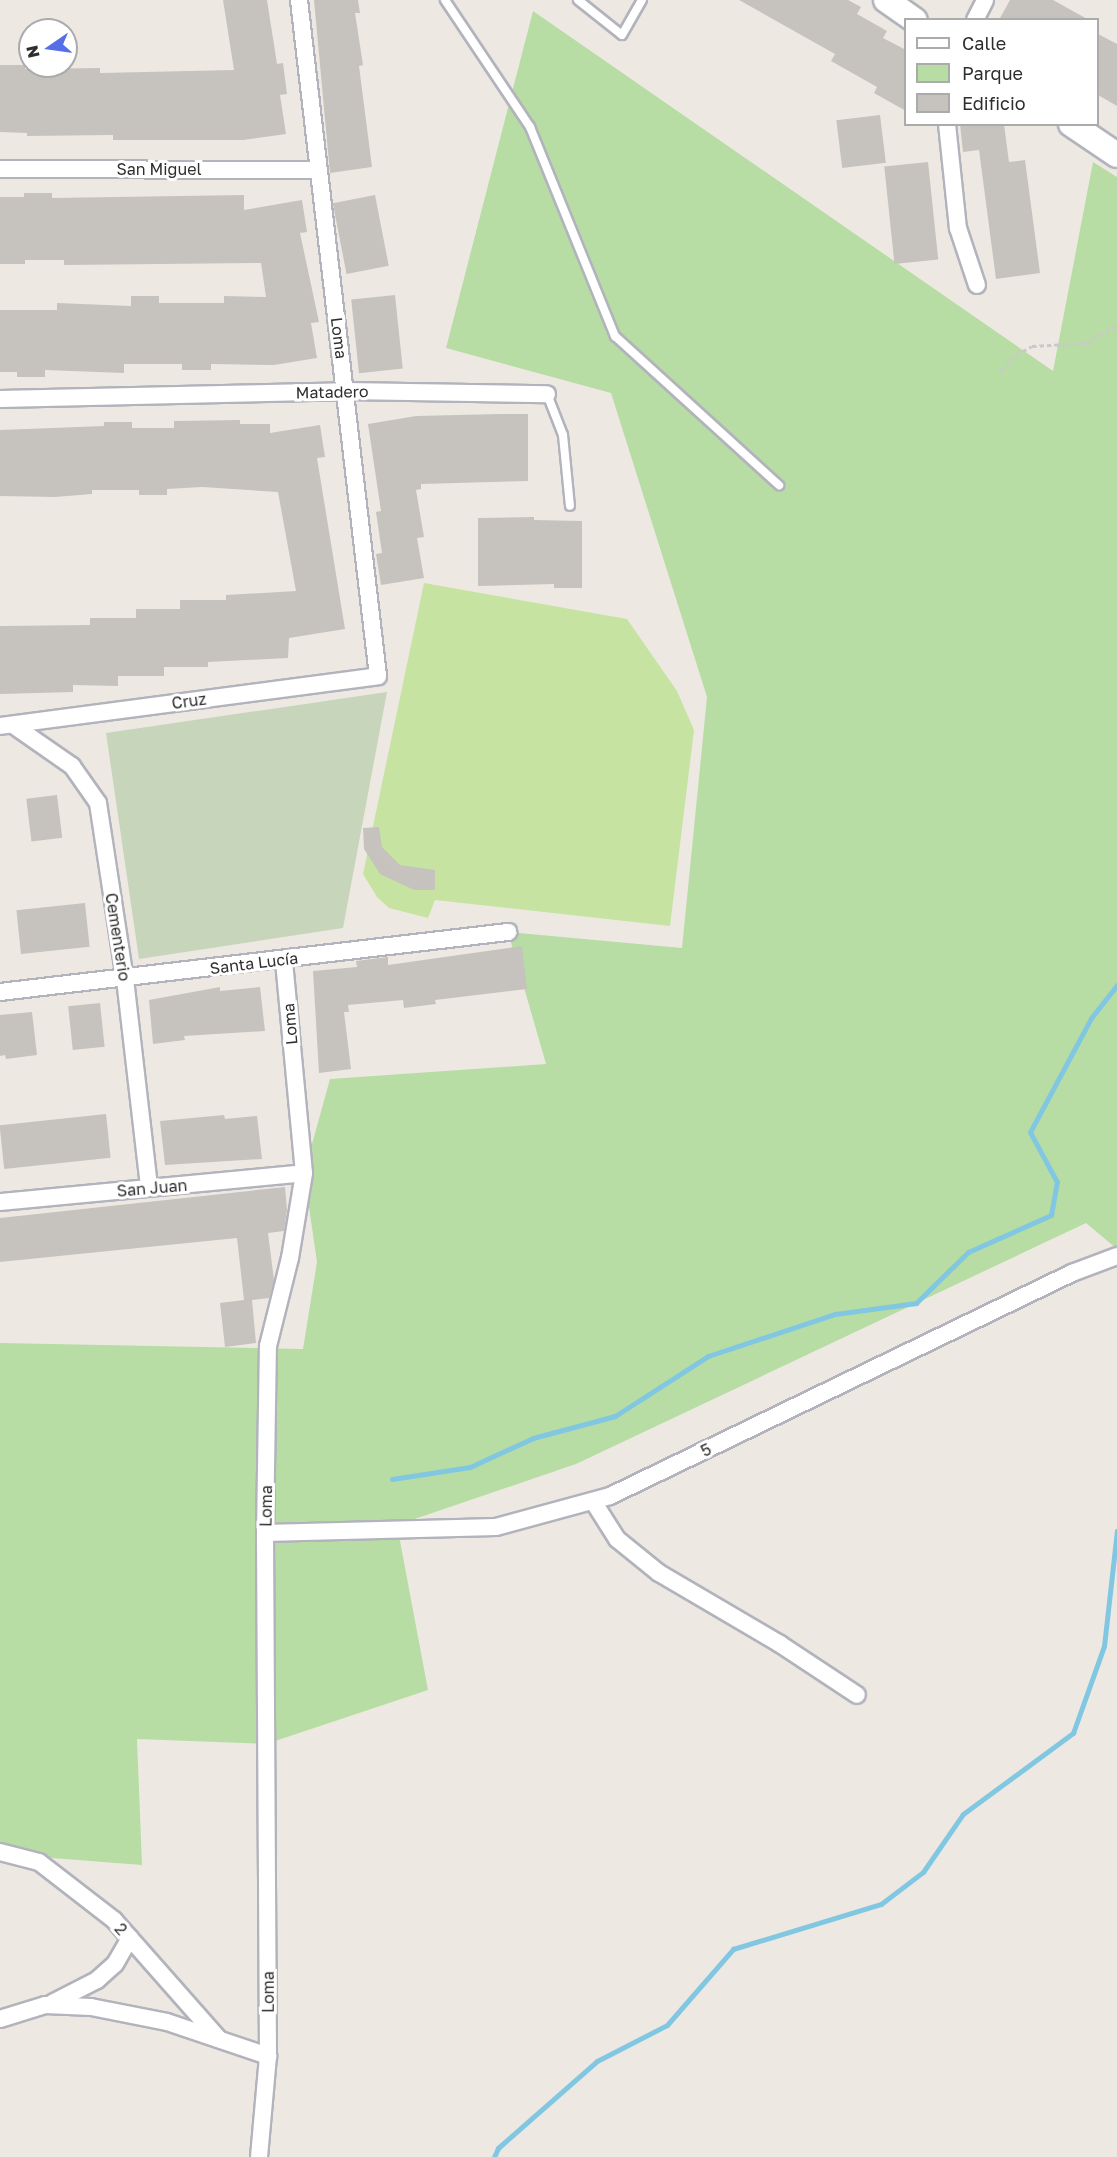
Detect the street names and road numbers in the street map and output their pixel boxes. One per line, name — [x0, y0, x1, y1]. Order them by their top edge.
street label: San Miguel — [116, 159, 202, 179]
street label: Loma — [327, 316, 351, 360]
street label: Matadero — [295, 382, 369, 402]
street label: Cruz — [170, 689, 208, 713]
street label: Cementerio — [102, 892, 134, 982]
street label: Santa Lucía — [209, 948, 299, 978]
street label: Loma — [279, 1002, 301, 1046]
street label: San Juan — [116, 1175, 188, 1201]
street label: 5 — [698, 1439, 714, 1461]
street label: Loma — [256, 1485, 276, 1527]
street label: 2 — [111, 1919, 131, 1939]
street label: Loma — [258, 1971, 278, 2013]

